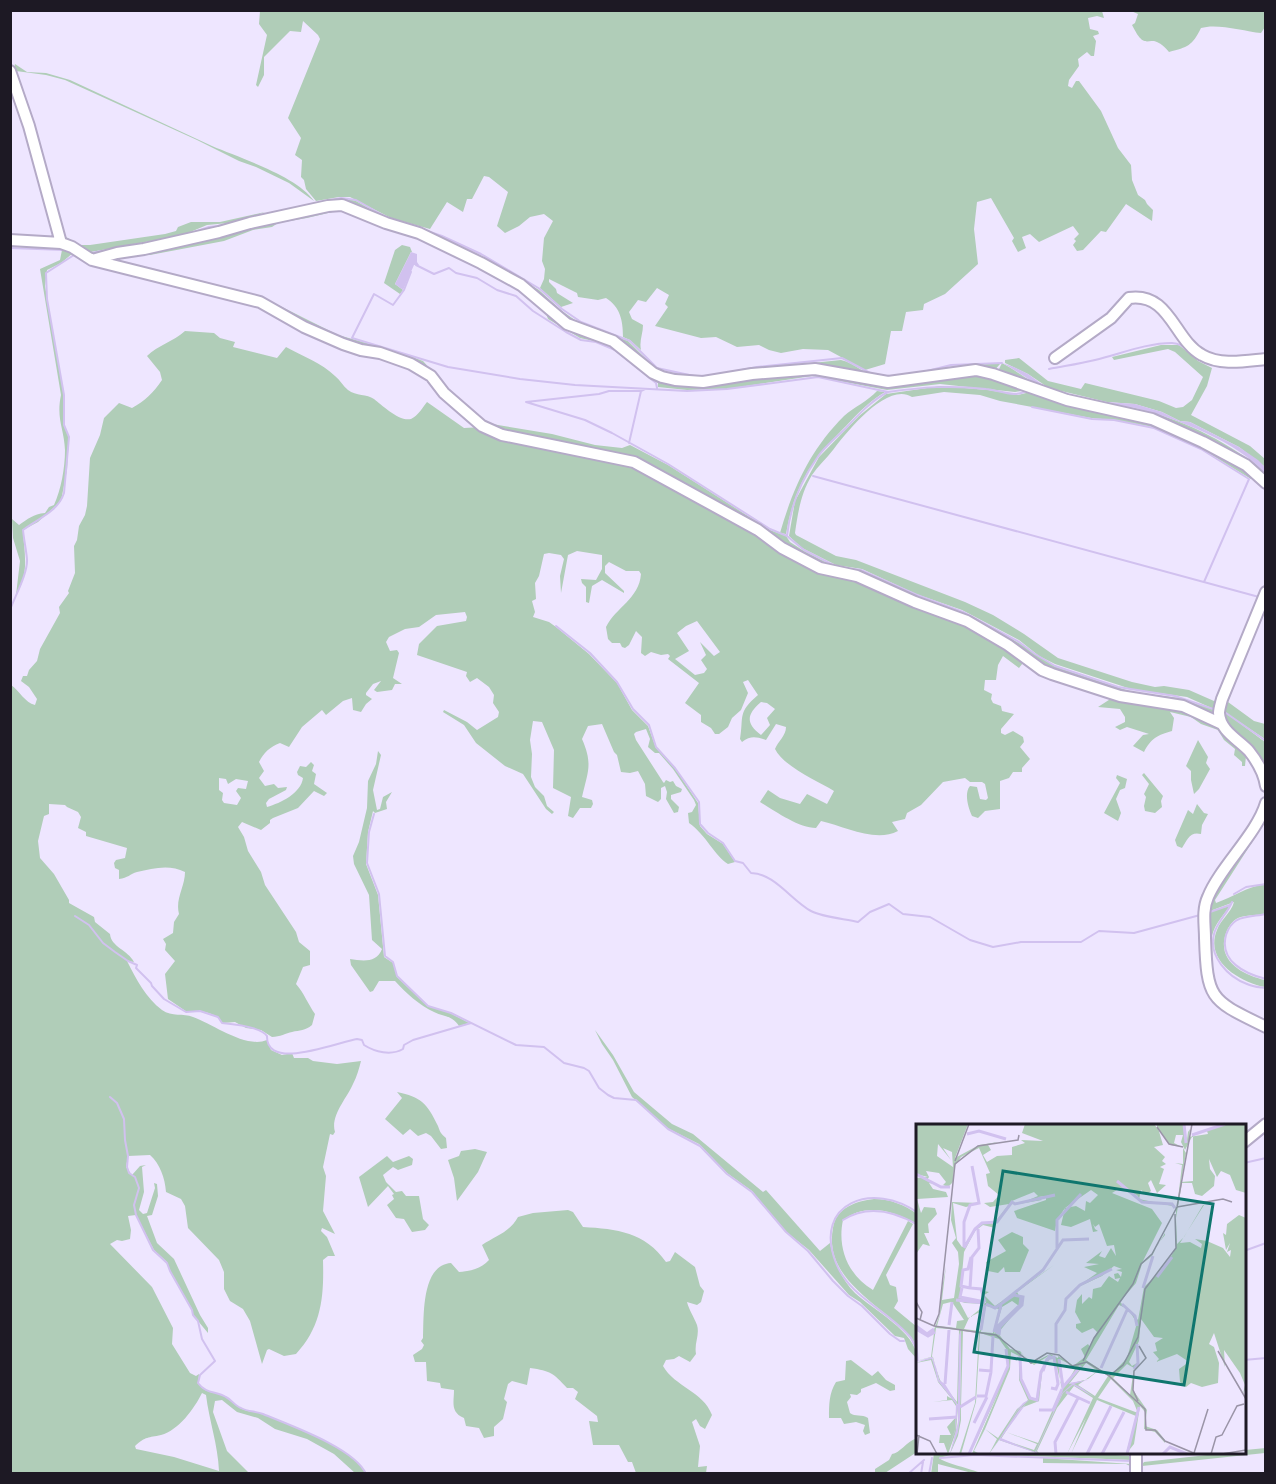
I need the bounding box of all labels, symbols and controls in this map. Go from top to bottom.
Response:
inset map [916,1124,1246,1454]

